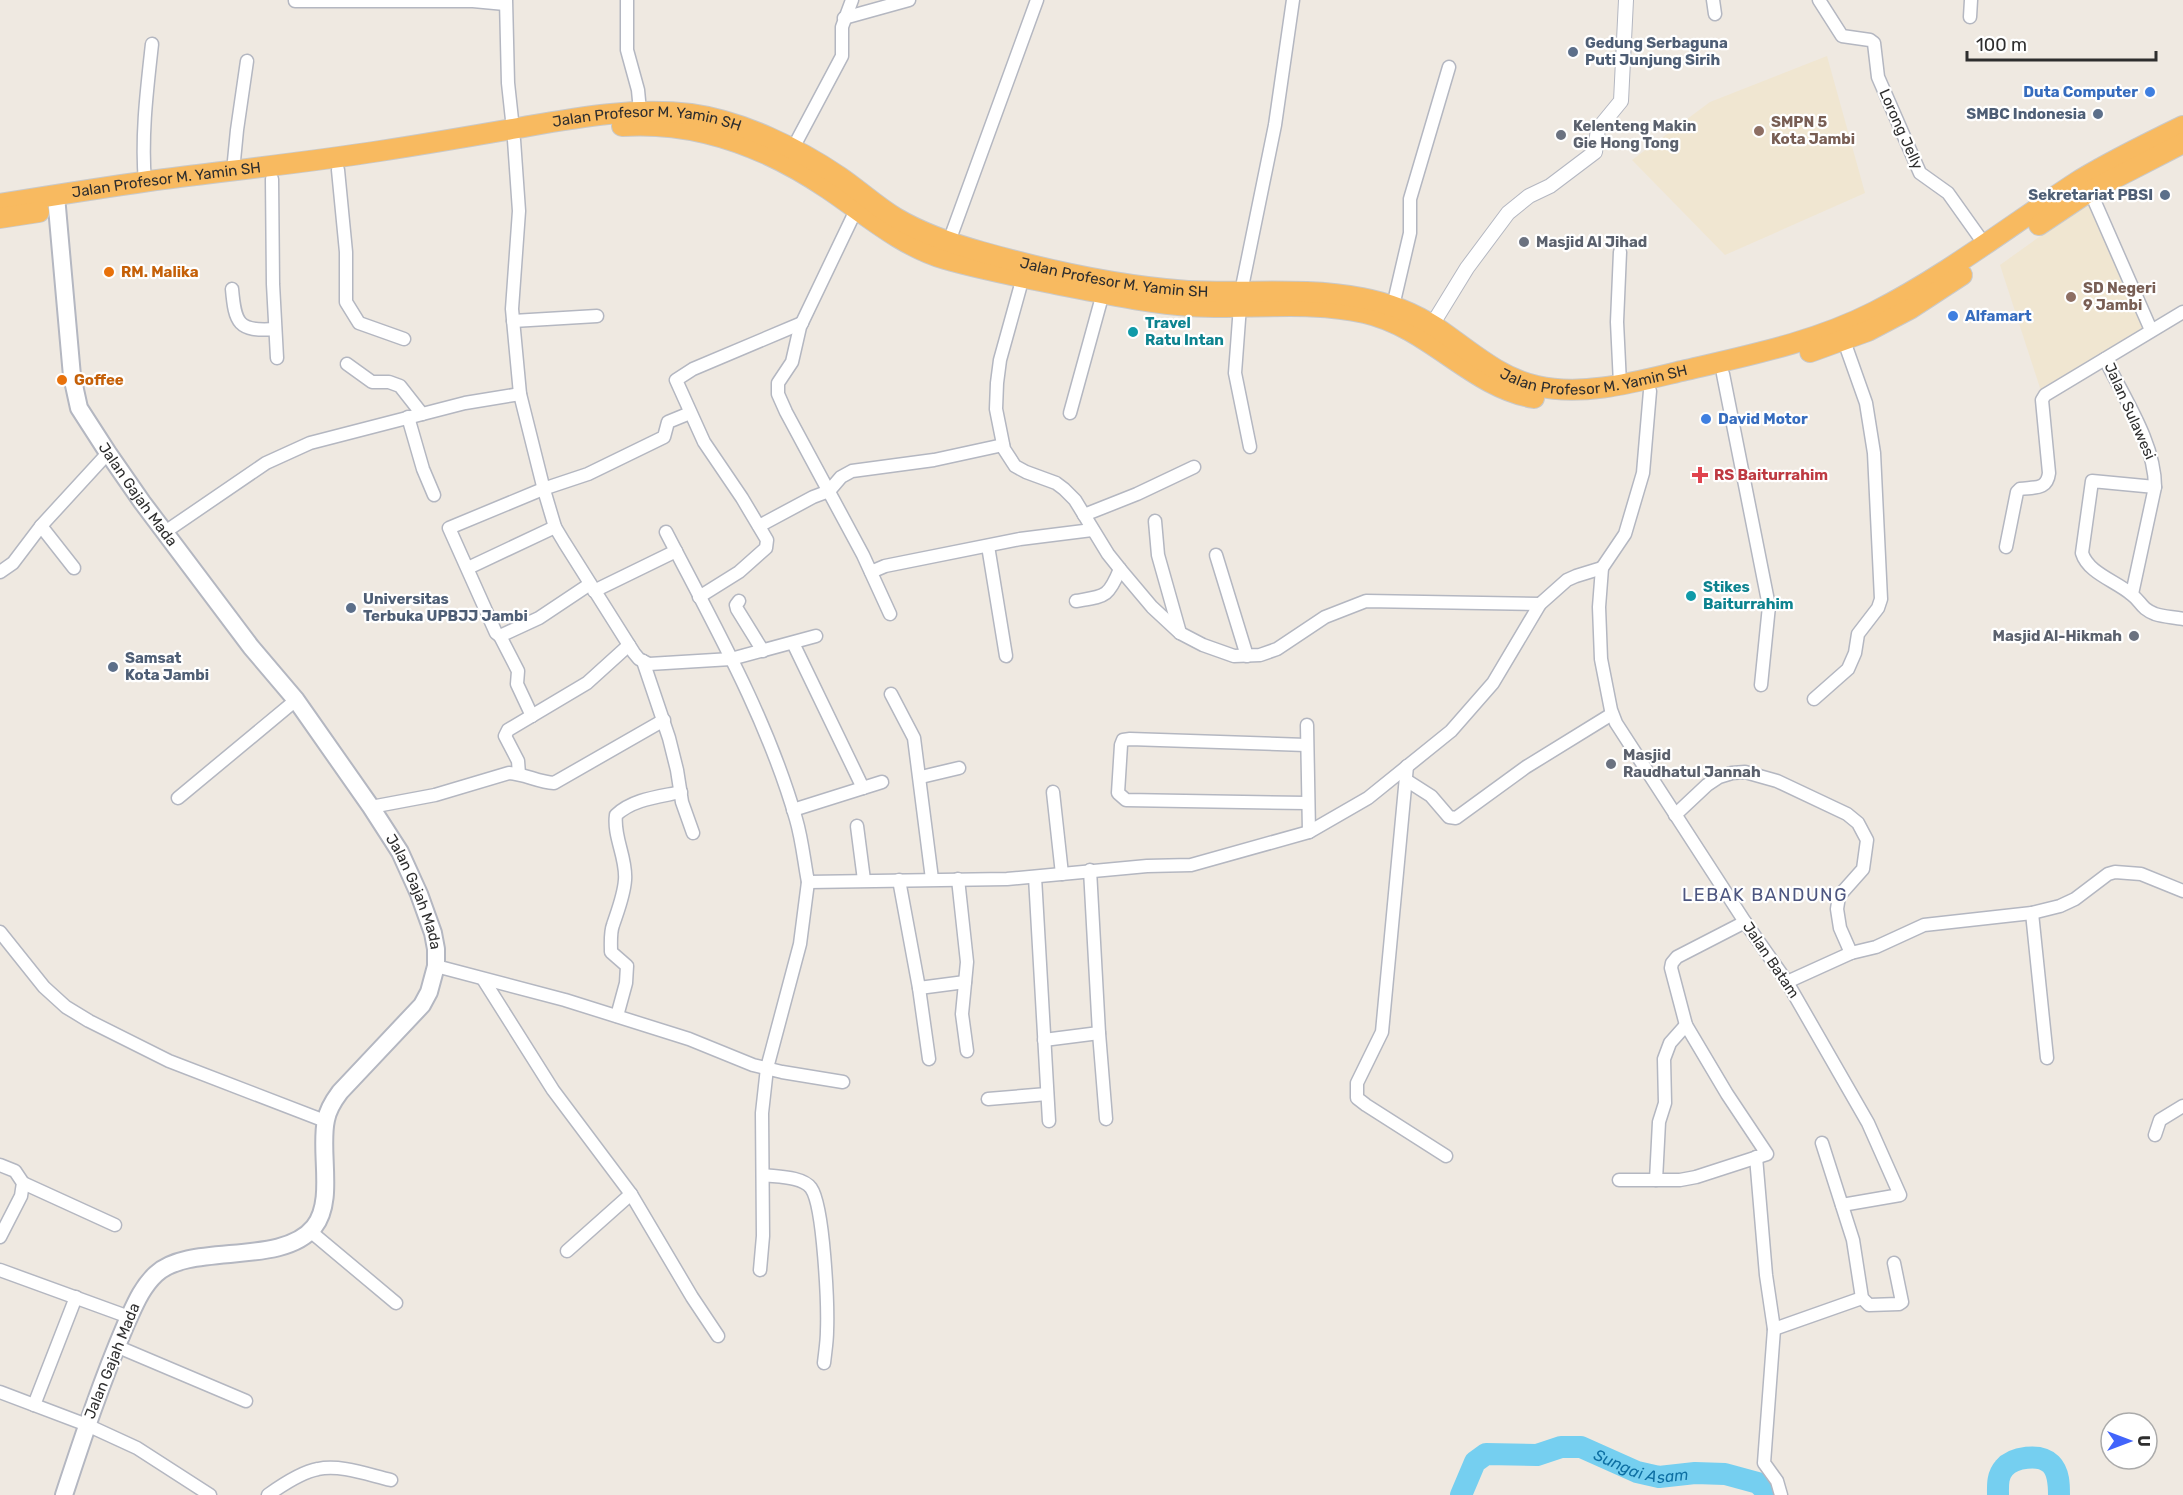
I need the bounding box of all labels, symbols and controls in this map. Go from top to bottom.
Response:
scale bar [1967,24,2156,62]
place label: Gedung Serbaguna Puti Junjung Sirih [1585,34,1728,69]
text: 100 m [1976,34,2027,56]
marker: Gedung Serbaguna Puti Junjung Sirih [1566,45,1580,59]
place label: Duta Computer [2023,83,2138,101]
marker: Duta Computer [2143,85,2157,99]
street label: Lorong Jelly [1875,86,1927,172]
street label: Jalan Profesor M. Yamin SH [551,103,744,135]
place label: SMBC Indonesia [1966,105,2086,123]
marker: SMBC Indonesia [2091,107,2105,121]
place label: SMPN 5 Kota Jambi [1771,113,1855,148]
place label: Kelenteng Makin Gie Hong Tong [1573,117,1696,152]
marker: SMPN 5 Kota Jambi [1752,124,1766,138]
marker: Kelenteng Makin Gie Hong Tong [1554,128,1568,142]
street label: Jalan Profesor M. Yamin SH [70,158,262,202]
place label: Sekretariat PBSI [2028,186,2153,204]
marker: Sekretariat PBSI [2158,188,2172,202]
place label: Masjid Al Jihad [1536,233,1647,251]
marker: Masjid Al Jihad [1517,235,1531,249]
street label: Jalan Profesor M. Yamin SH [1018,254,1208,301]
place label: RM. Malika [121,263,199,281]
marker: RM. Malika [102,265,116,279]
place label: SD Negeri 9 Jambi [2083,279,2156,314]
marker: SD Negeri 9 Jambi [2064,290,2078,304]
place label: Alfamart [1965,307,2032,325]
marker: Alfamart [1946,309,1960,323]
place label: Travel Ratu Intan [1145,314,1224,349]
marker: Travel Ratu Intan [1126,325,1140,339]
street label: Jalan Profesor M. Yamin SH [1498,359,1690,377]
street label: Jalan Sulawesi [2101,360,2159,462]
text: Jalan Profesor M. Yamin SH [1497,361,1689,399]
place label: Goffee [74,371,124,389]
marker: Goffee [55,373,69,387]
place label: David Motor [1718,410,1808,428]
marker: David Motor [1699,412,1713,426]
street label: Jalan Gajah Mada [95,439,181,550]
marker: RS Baiturrahim [1691,466,1709,484]
place label: RS Baiturrahim [1714,466,1828,484]
place label: Stikes Baiturrahim [1703,578,1793,613]
marker: Stikes Baiturrahim [1684,589,1698,603]
place label: Universitas Terbuka UPBJJ Jambi [363,590,528,625]
marker: Universitas Terbuka UPBJJ Jambi [344,601,358,615]
place label: Masjid Al-Hikmah [1993,627,2122,645]
marker: Masjid Al-Hikmah [2127,629,2141,643]
place label: Samsat Kota Jambi [125,649,209,684]
marker: Samsat Kota Jambi [106,660,120,674]
place label: Masjid Raudhatul Jannah [1623,746,1761,781]
marker: Masjid Raudhatul Jannah [1604,757,1618,771]
street label: Jalan Gajah Mada [382,831,445,951]
district label: LEBAK BANDUNG [1682,884,1848,906]
street label: Jalan Batam [1739,918,1803,1002]
street label: Jalan Gajah Mada [81,1300,143,1422]
north arrow [2099,1411,2159,1471]
text: U [2134,1435,2153,1447]
water label: Sungai Asam [1591,1445,1689,1487]

